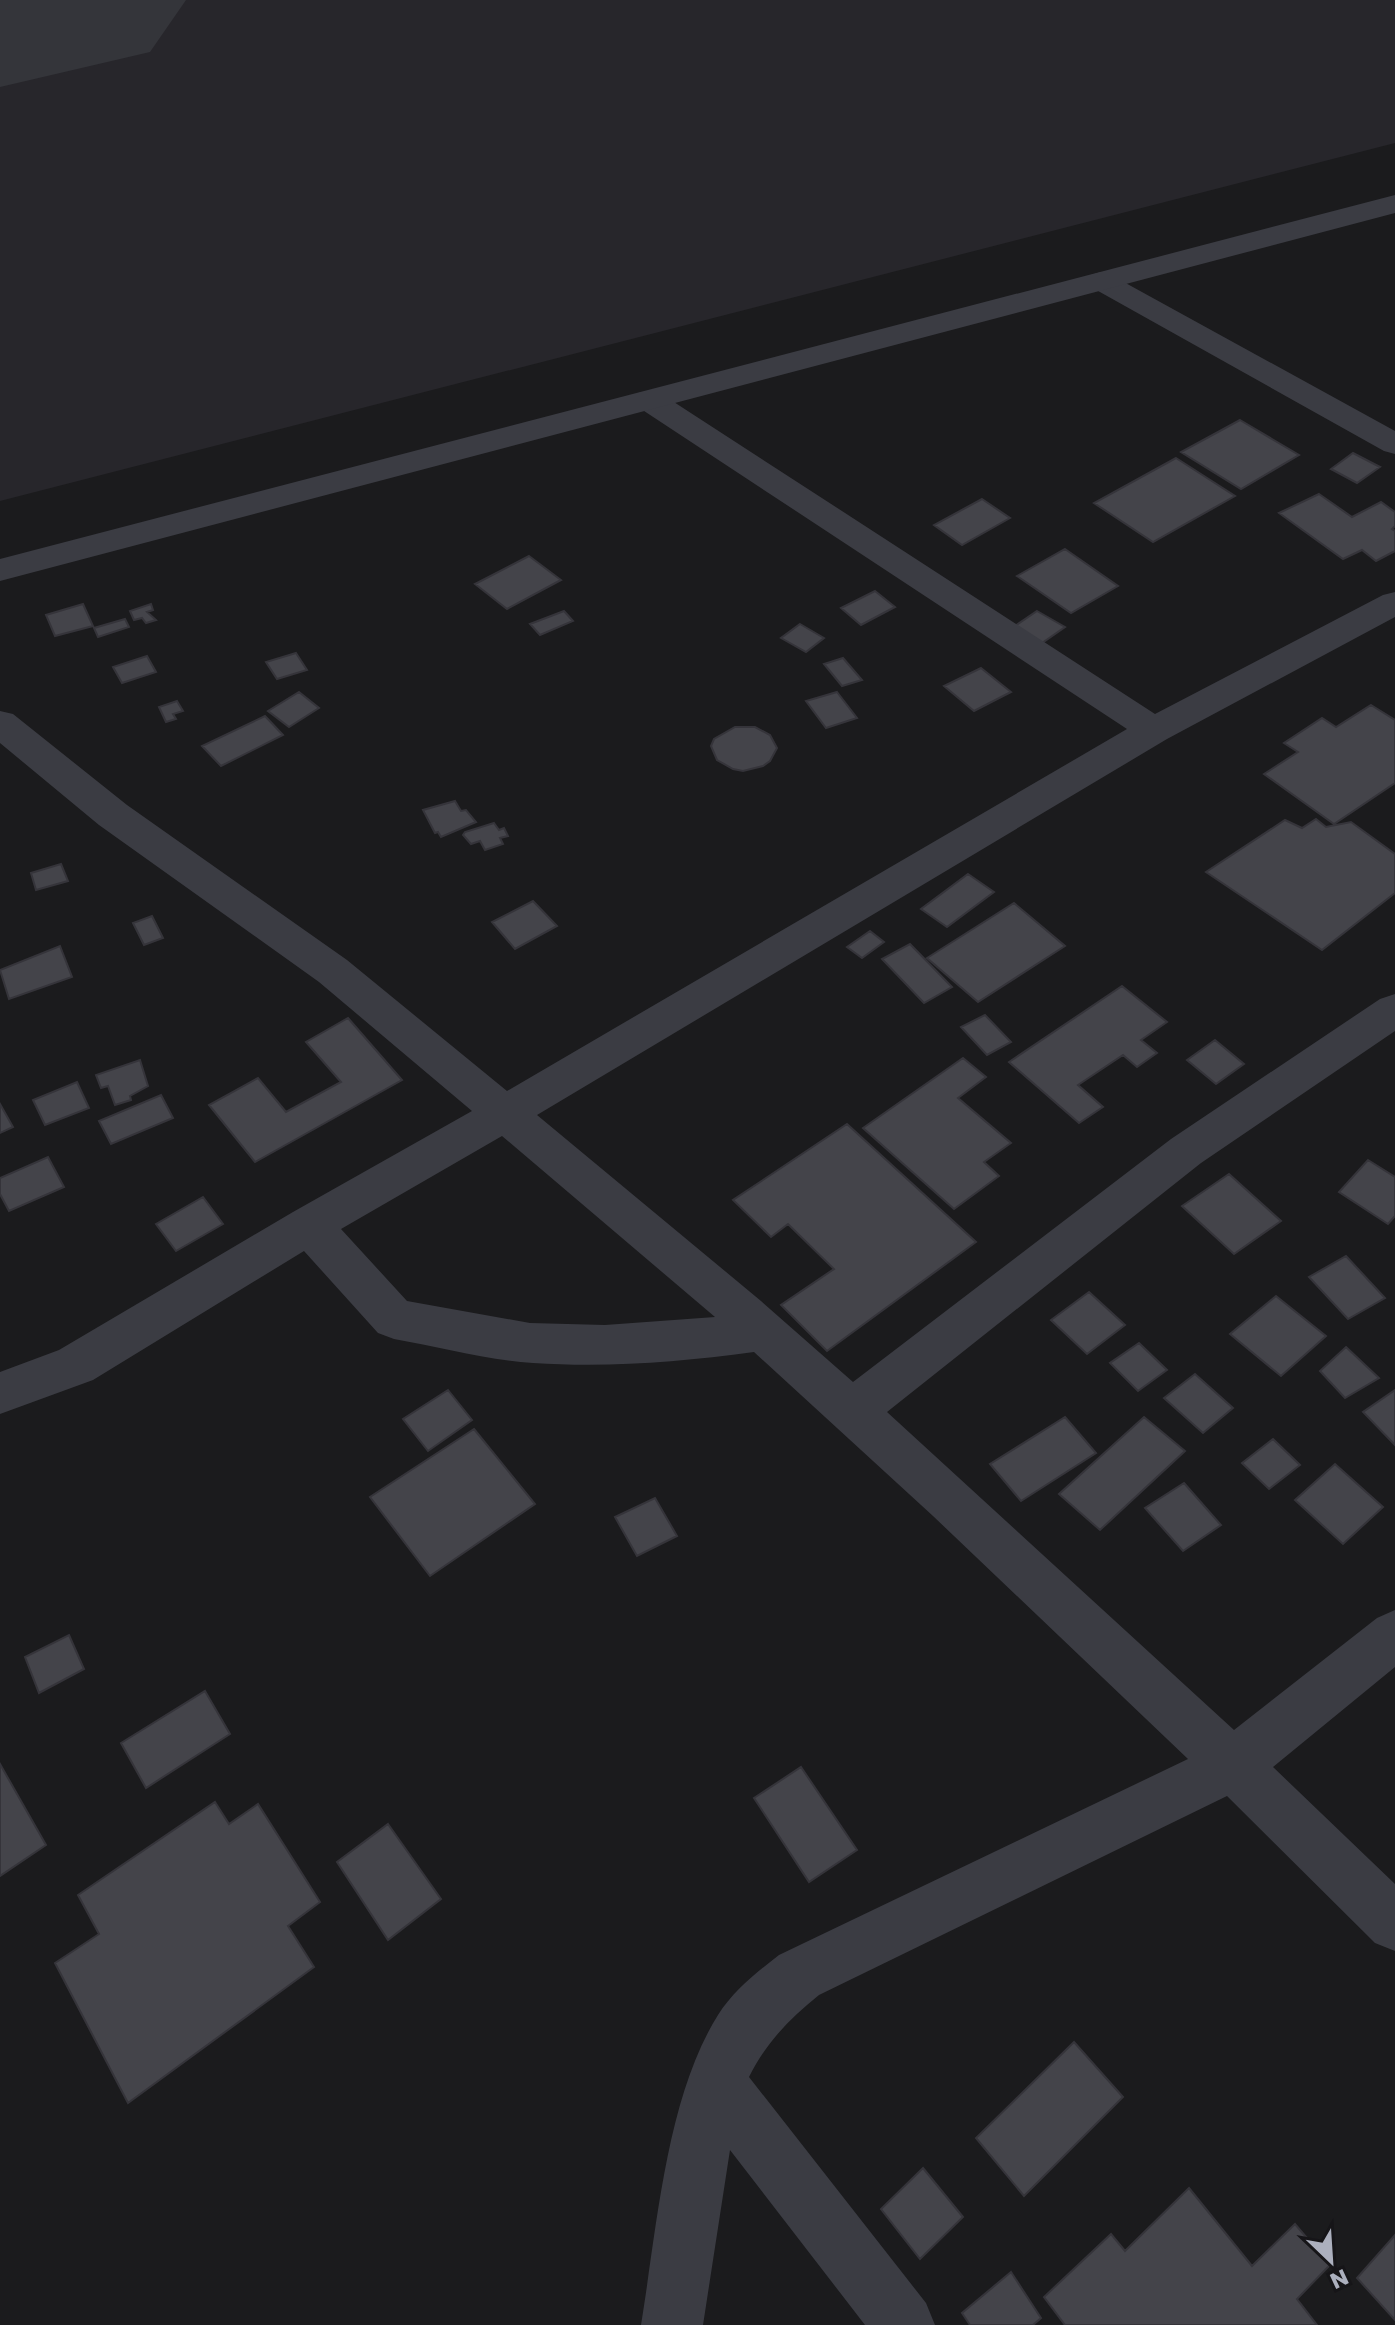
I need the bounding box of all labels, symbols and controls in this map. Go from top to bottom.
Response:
north arrow [1291,2221,1371,2301]
text: N [1325,2261,1353,2296]

